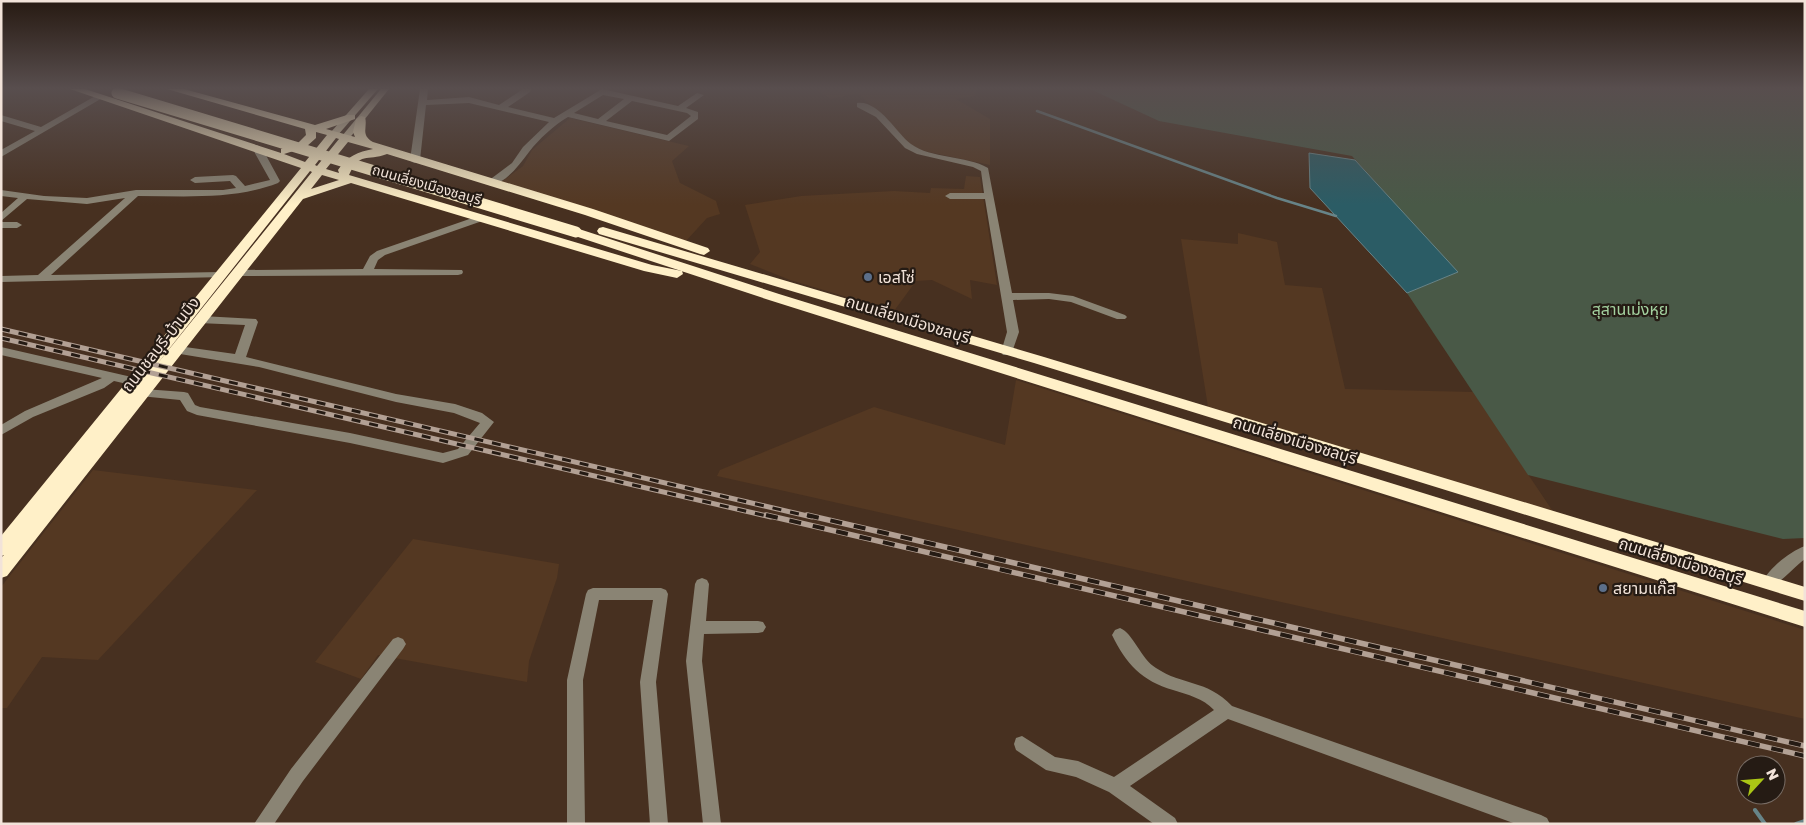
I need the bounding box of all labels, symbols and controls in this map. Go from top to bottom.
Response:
street label: ถนนเลี่ยงเมืองชลบุรี [370,159,484,209]
place label: เอสโซ่ [878,267,915,287]
marker: เอสโซ่ [862,271,874,283]
street label: ถนนเลี่ยงเมืองชลบุรี [843,290,973,347]
street label: ถนนชลบุรี-บ้านบึง [117,293,203,395]
park label: สุสานเม่งหุย [1592,299,1668,319]
street label: ถนนเลี่ยงเมืองชลบุรี [1230,411,1360,468]
street label: ถนนเลี่ยงเมืองชลบุรี [1616,532,1746,589]
place label: สยามแก๊ส [1613,578,1676,598]
marker: สยามแก๊ส [1597,582,1609,594]
north arrow [1736,755,1786,805]
text: N [1763,766,1783,783]

